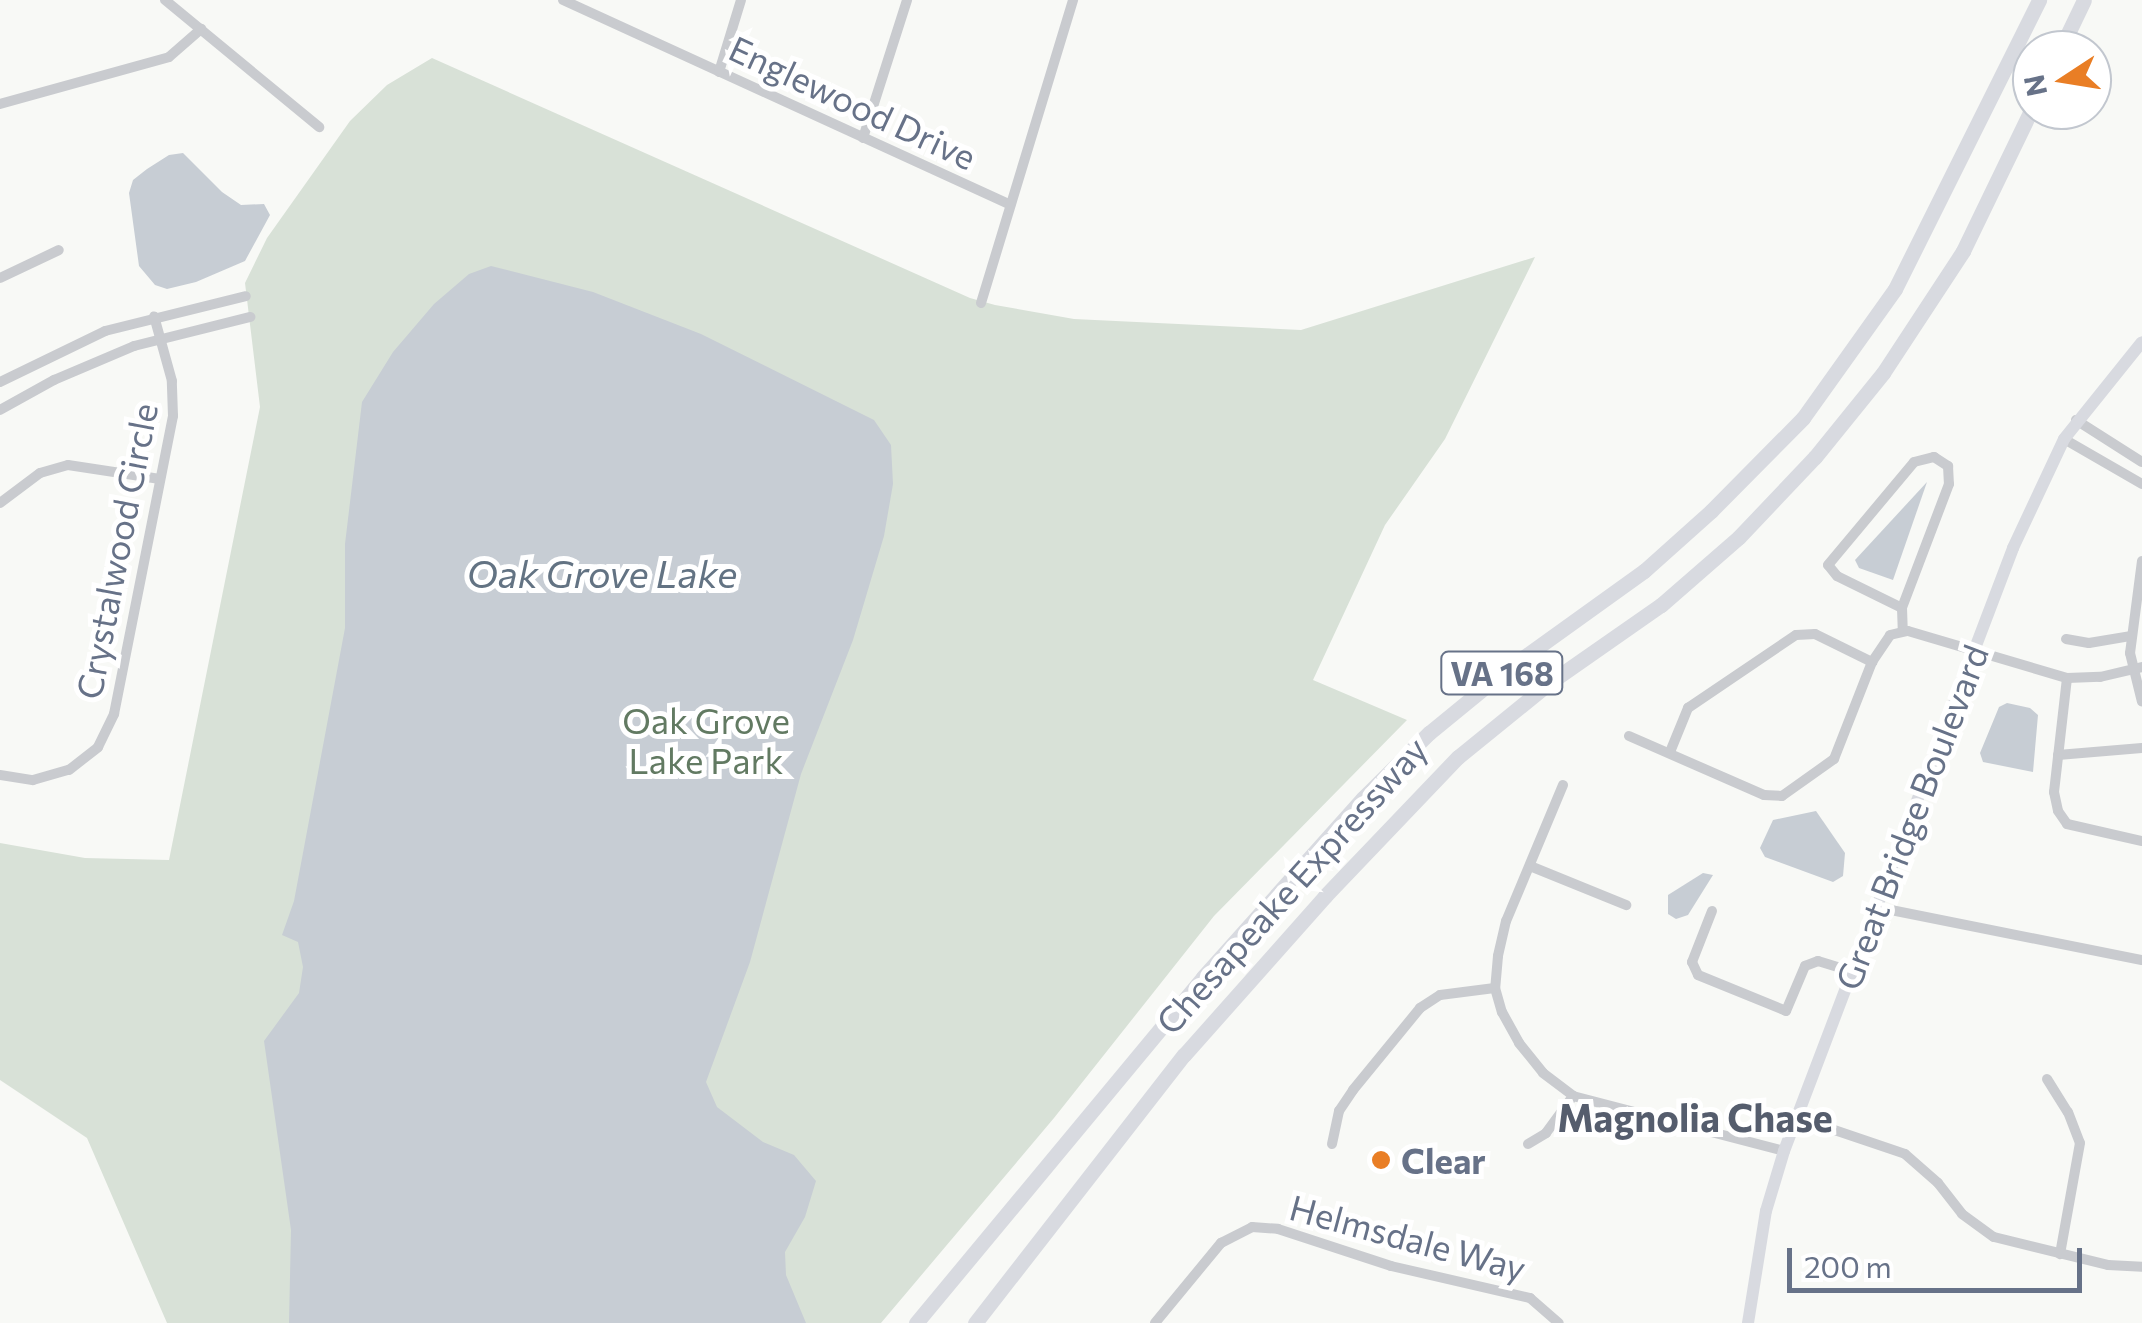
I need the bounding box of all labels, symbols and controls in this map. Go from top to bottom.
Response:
street label: Englewood Drive [723,26,983,178]
north arrow [2012,30,2112,130]
text: N [2016,72,2053,100]
street label: Crystalwood Circle [67,400,165,702]
water label: Oak Grove Lake [467,550,737,596]
street label: Great Bridge Boulevard [1826,639,1996,995]
road number: VA 168 [1440,646,1564,700]
park label: Oak Grove Lake Park [622,699,790,781]
street label: Chesapeake Expressway [1147,728,1435,1042]
district label: Magnolia Chase [1557,1094,1833,1140]
place label: Clear [1401,1139,1486,1181]
marker: Clear [1370,1149,1392,1171]
street label: Helmsdale Way [1285,1185,1531,1289]
scale bar [1792,1228,2087,1290]
text: 200 m [1804,1247,1892,1284]

